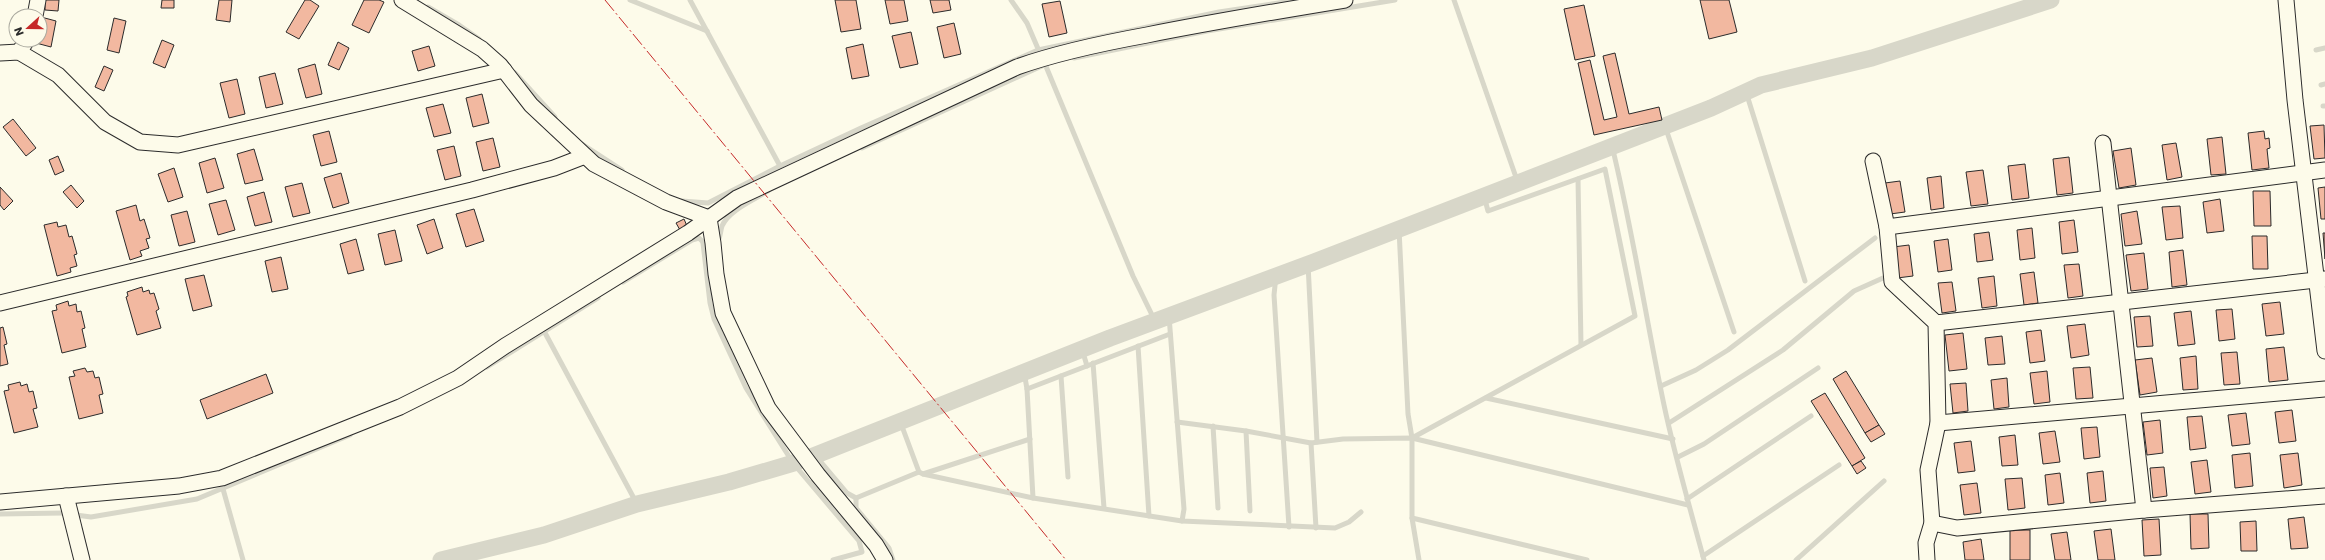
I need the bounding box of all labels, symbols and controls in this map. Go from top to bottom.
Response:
north arrow [8,8,48,48]
text: N [10,25,28,38]

